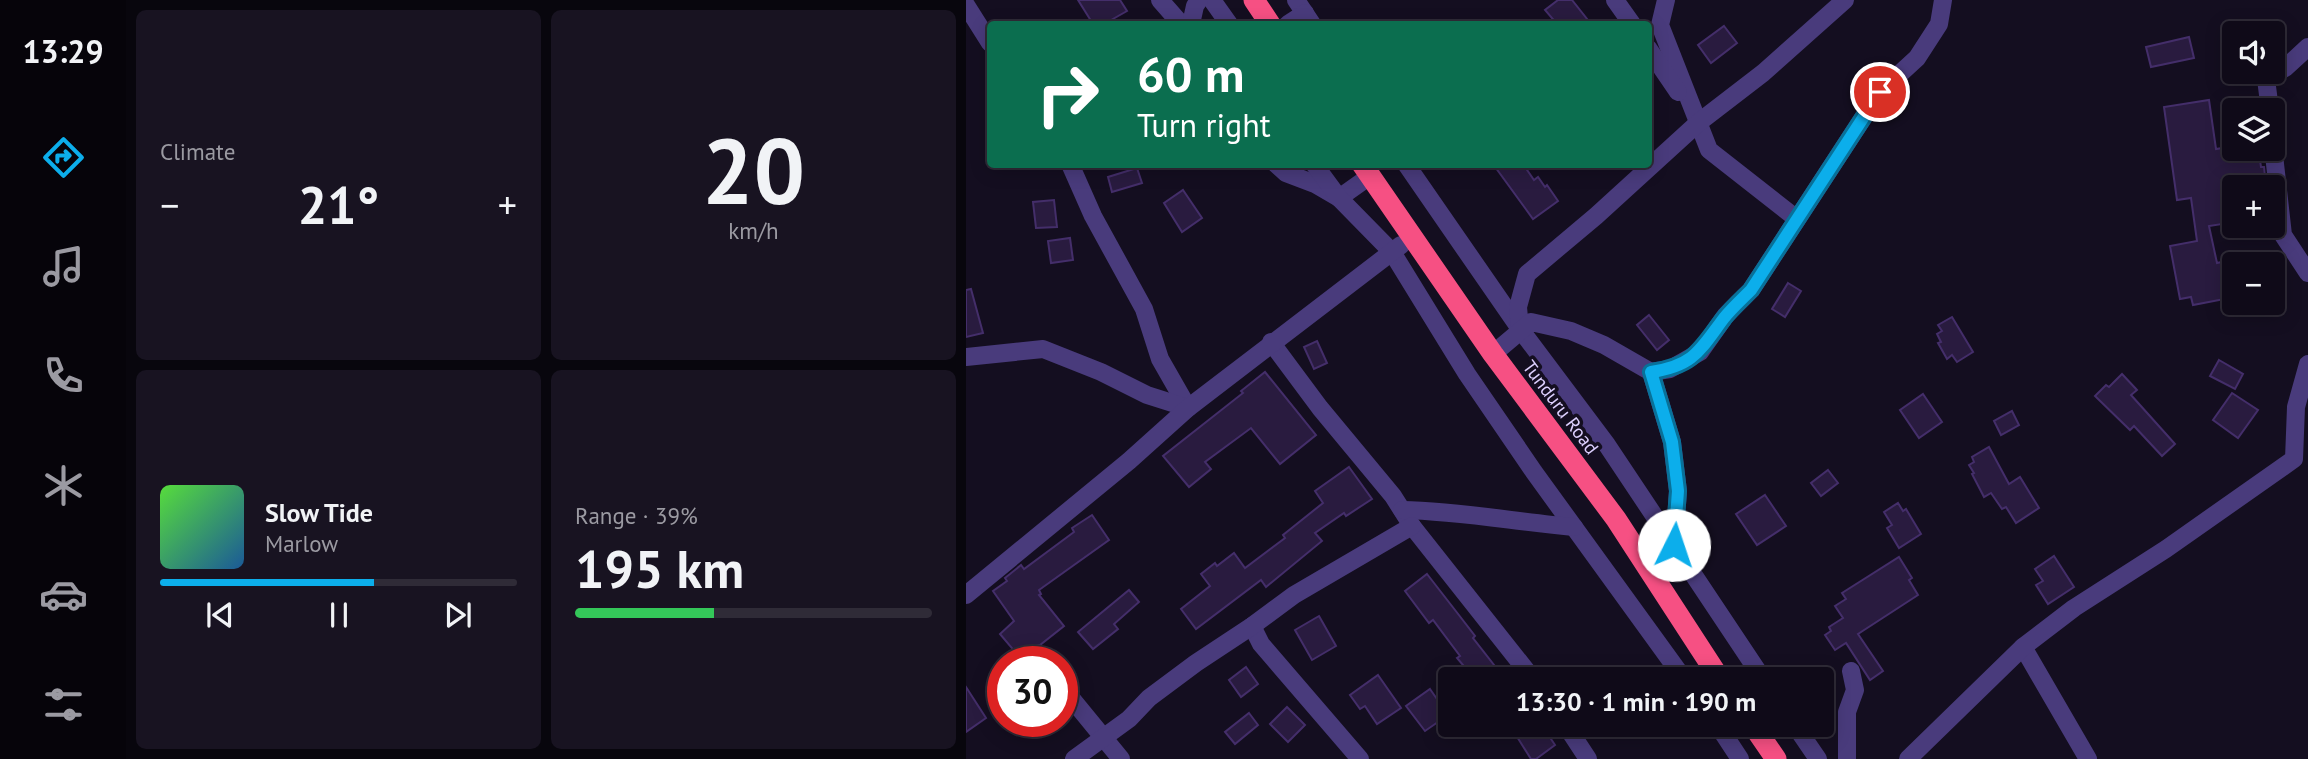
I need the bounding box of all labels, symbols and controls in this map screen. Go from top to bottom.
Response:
map controls [2222,21,2285,315]
button: sound [2222,21,2285,84]
text: 13:29 [22,30,104,72]
text: 60 m [1137,42,1244,106]
icon: right [1022,49,1113,140]
pin [1850,62,1910,122]
icon: arrive [1861,73,1899,111]
button: layers [2222,98,2285,161]
text: Turn right [1137,104,1271,146]
text: 20 [702,111,805,229]
icon: directions [39,133,88,182]
text: Climate [160,137,235,166]
text: 21° [298,171,379,238]
button: + [2222,175,2285,238]
text: − [160,180,179,229]
text: + [498,180,517,229]
text: km/h [728,216,779,245]
icon: music [39,242,88,291]
button: − [2222,252,2285,315]
icon: phone [39,351,88,400]
street label: Tunduru Road [1518,355,1604,459]
icon: climate [39,461,88,510]
text: Slow Tide [265,496,373,529]
text: Range · 39% [575,501,698,530]
position arrow [1637,508,1711,582]
text: Marlow [265,529,338,558]
text: 195 km [575,535,744,602]
icon: car [39,570,88,619]
icon: previous [201,596,239,634]
icon: pause [320,596,358,634]
icon: next [439,596,477,634]
speed limit sign: 30 [987,646,1078,737]
icon: filters [39,680,88,729]
text: 13:30 · 1 min · 190 m [1516,685,1756,718]

